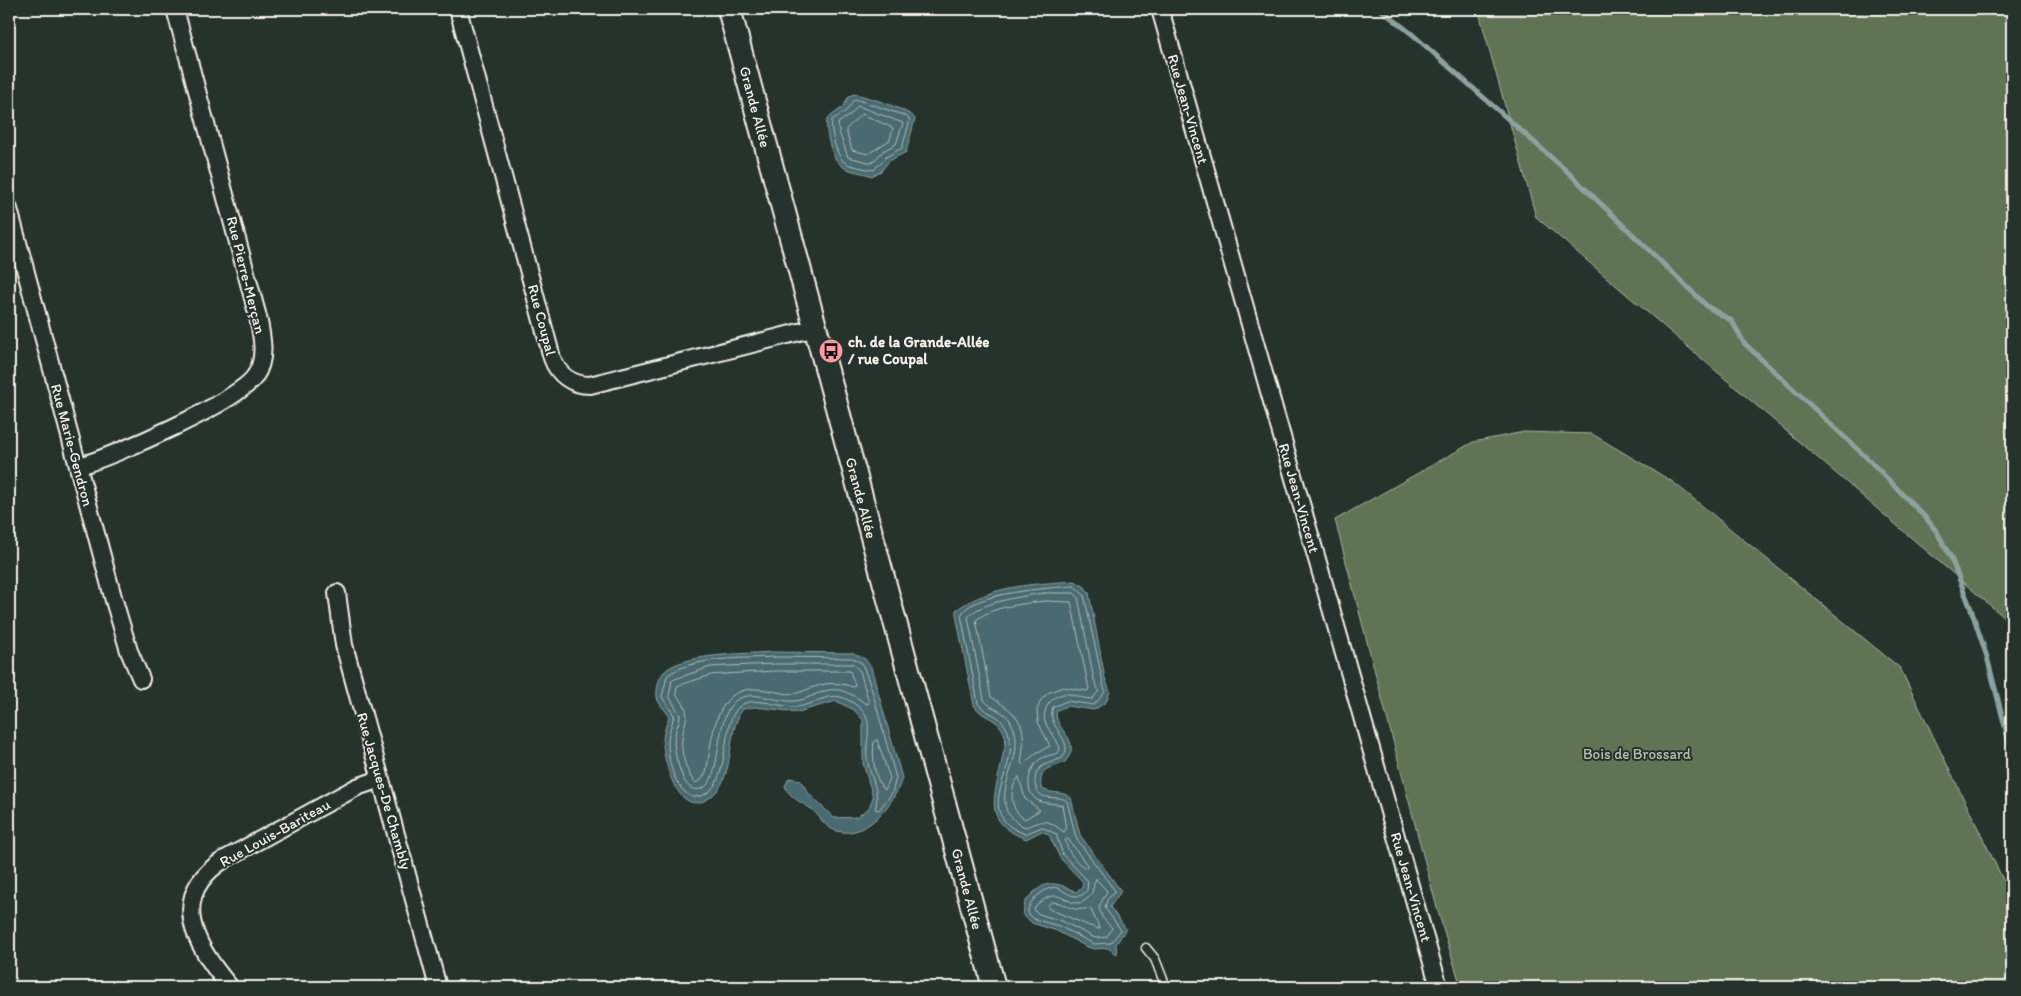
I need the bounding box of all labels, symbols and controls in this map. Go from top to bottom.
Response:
street label: Rue Jean-Vincent [1164,52,1212,166]
street label: Grande Allée [736,64,774,150]
street label: Rue Pierre-Merçan [223,214,269,336]
street label: Rue Coupal [524,282,560,358]
place label: ch. de la Grande-Allée / rue Coupal [847,333,990,369]
bus stop icon: ch. de la Grande-Allée / rue Coupal [818,338,844,364]
street label: Rue Marie-Gendron [47,382,97,508]
street label: Rue Jean-Vincent [1275,441,1323,555]
street label: Grande Allée [842,455,880,541]
street label: Rue Jacques-De Chambly [353,710,415,872]
park label: Bois de Brossard [1583,745,1692,763]
street label: Rue Louis-Bariteau [216,795,334,871]
street label: Rue Jean-Vincent [1387,830,1435,944]
street label: Grande Allée [948,846,986,932]

